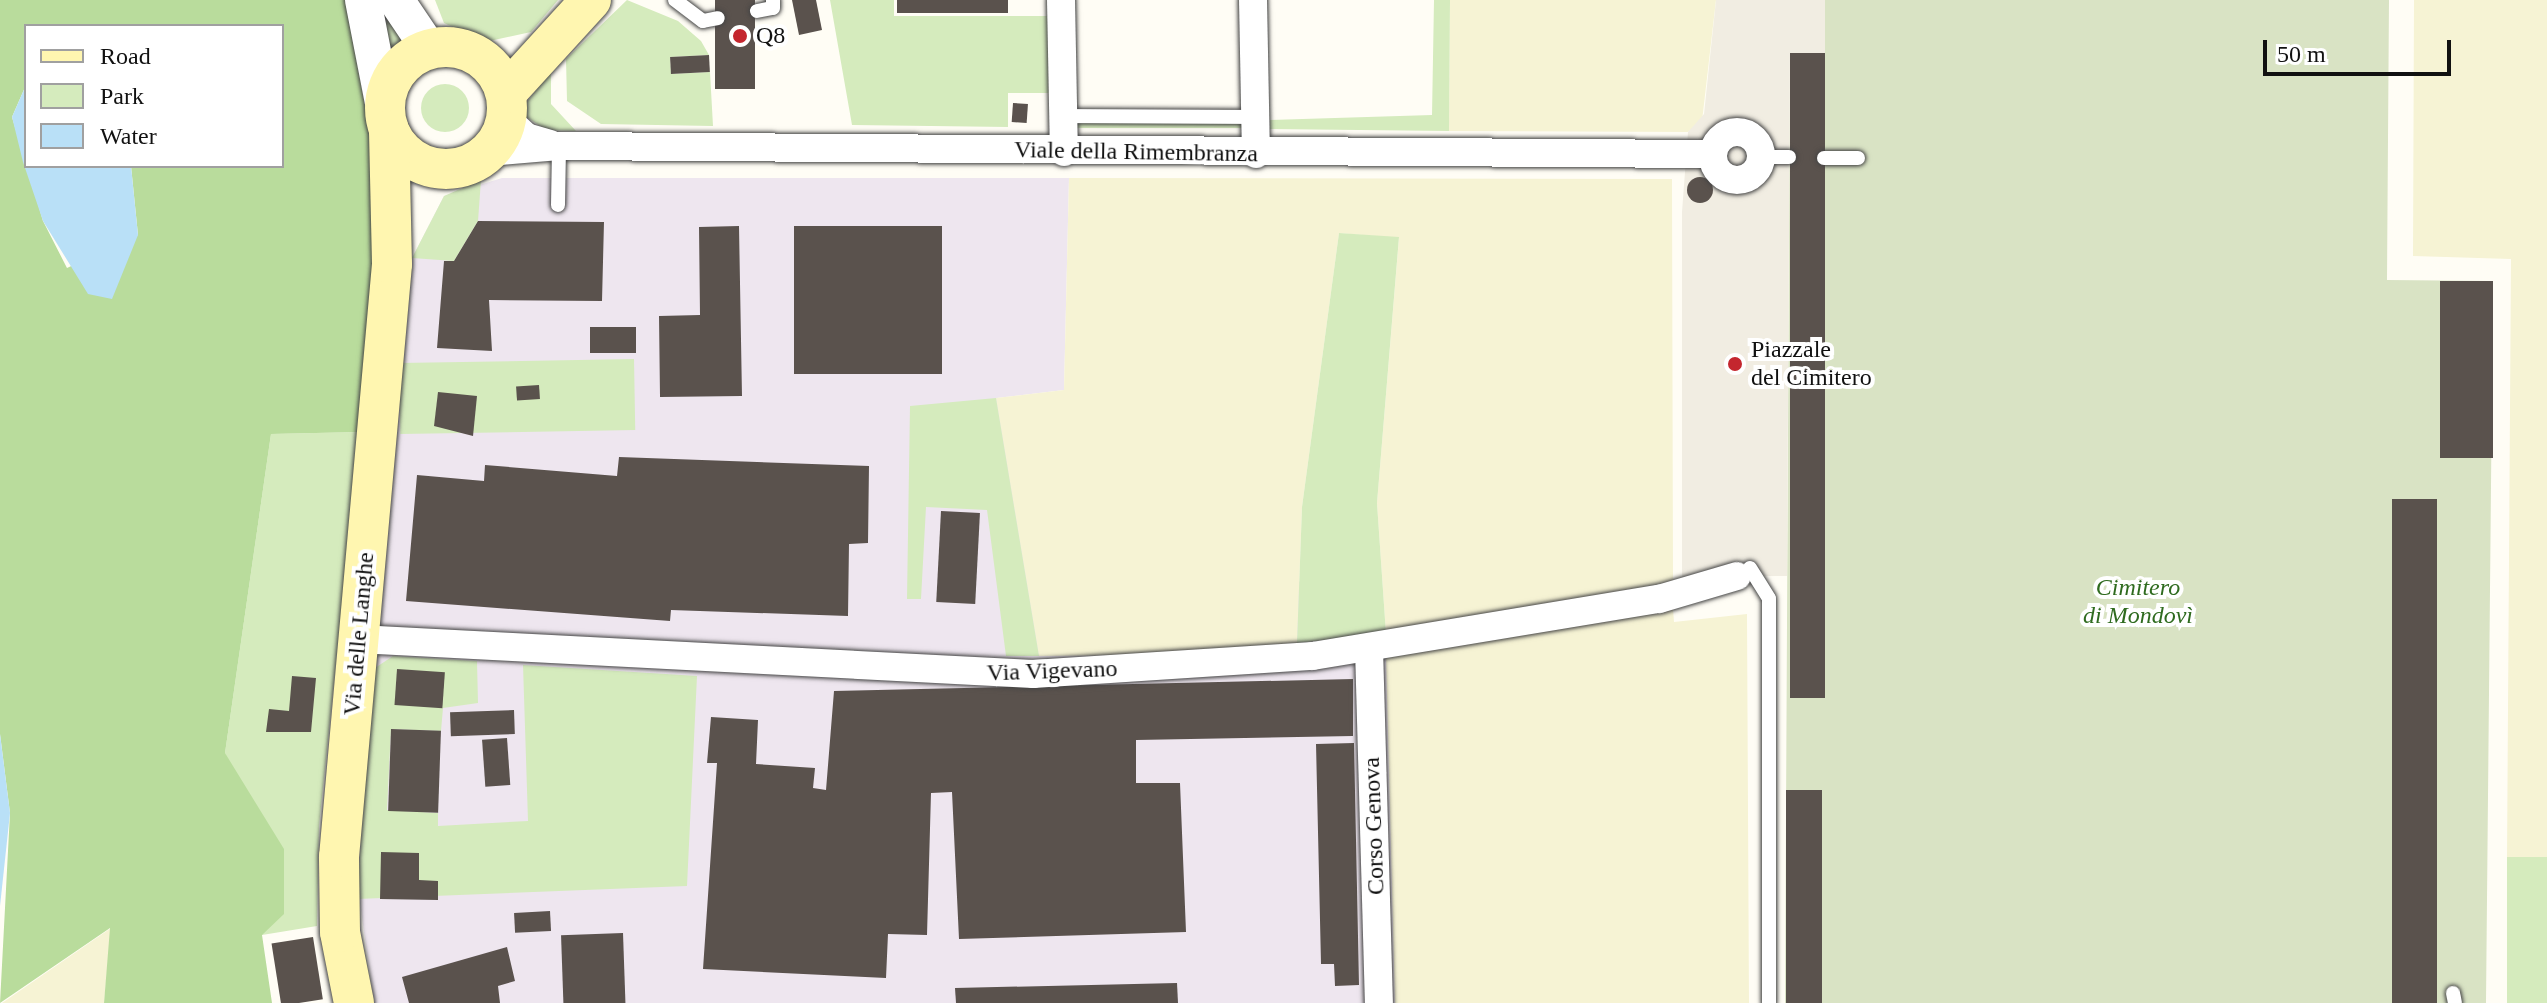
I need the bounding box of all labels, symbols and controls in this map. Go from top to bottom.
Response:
place label: Q8 [756,22,785,50]
legend [24,24,284,168]
scale bar [2267,24,2455,74]
marker: Q8 [731,27,749,45]
text: 50 m [2277,41,2326,67]
text: Road [100,43,151,69]
text: Park [100,83,144,109]
text: Water [100,123,157,149]
street label: Viale della Rimembranza [1014,135,1258,169]
place label: Piazzale del Cimitero [1751,336,1872,392]
marker: Piazzale del Cimitero [1726,355,1744,373]
street label: Via delle Langhe [338,551,380,717]
park label: Cimitero di Mondovì [2083,574,2193,630]
street label: Via Vigevano [986,654,1118,688]
street label: Corso Genova [1357,757,1391,895]

